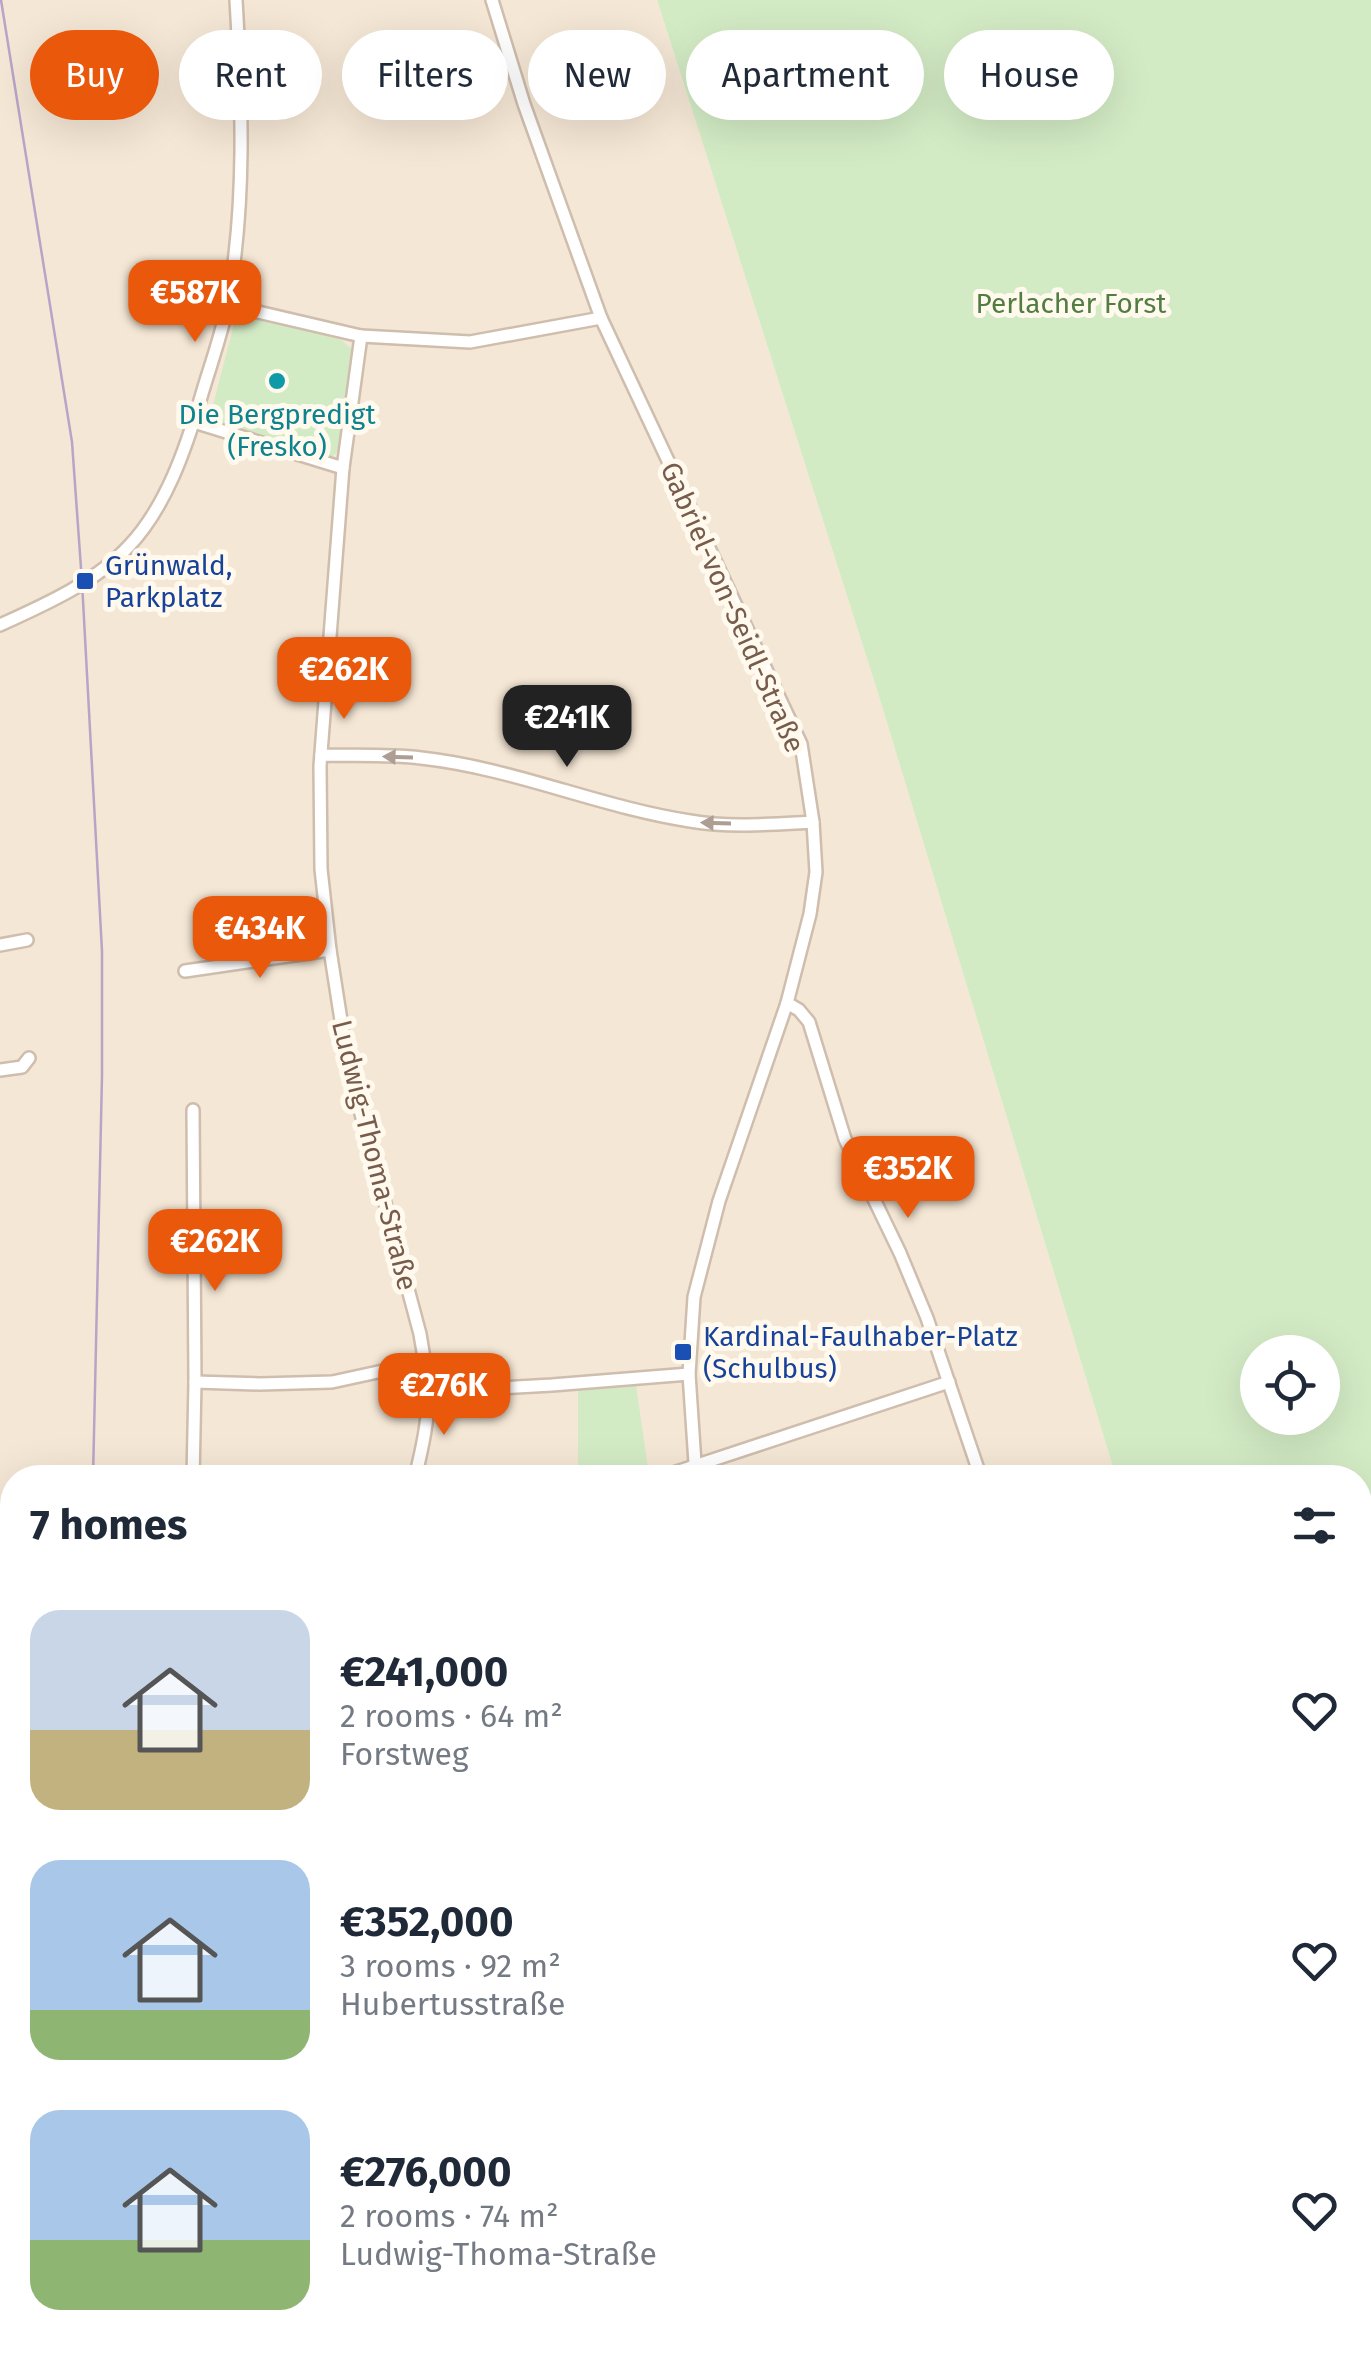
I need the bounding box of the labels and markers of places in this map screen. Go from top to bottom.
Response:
pin: €587K [125,260,265,345]
marker: Die Bergpredigt (Fresko) [266,370,288,392]
place label: Die Bergpredigt (Fresko) [178,398,376,463]
place label: Grünwald, Parkplatz [105,549,232,614]
marker: Grünwald, Parkplatz [74,570,96,592]
pin: €262K [274,637,414,722]
pin: €241K [497,685,637,770]
pin: €434K [190,896,330,981]
pin: €352K [838,1136,978,1221]
pin: €262K [145,1209,285,1294]
place label: Kardinal-Faulhaber-Platz (Schulbus) [703,1320,1018,1385]
marker: Kardinal-Faulhaber-Platz (Schulbus) [672,1341,694,1363]
pin: €276K [374,1353,514,1438]

